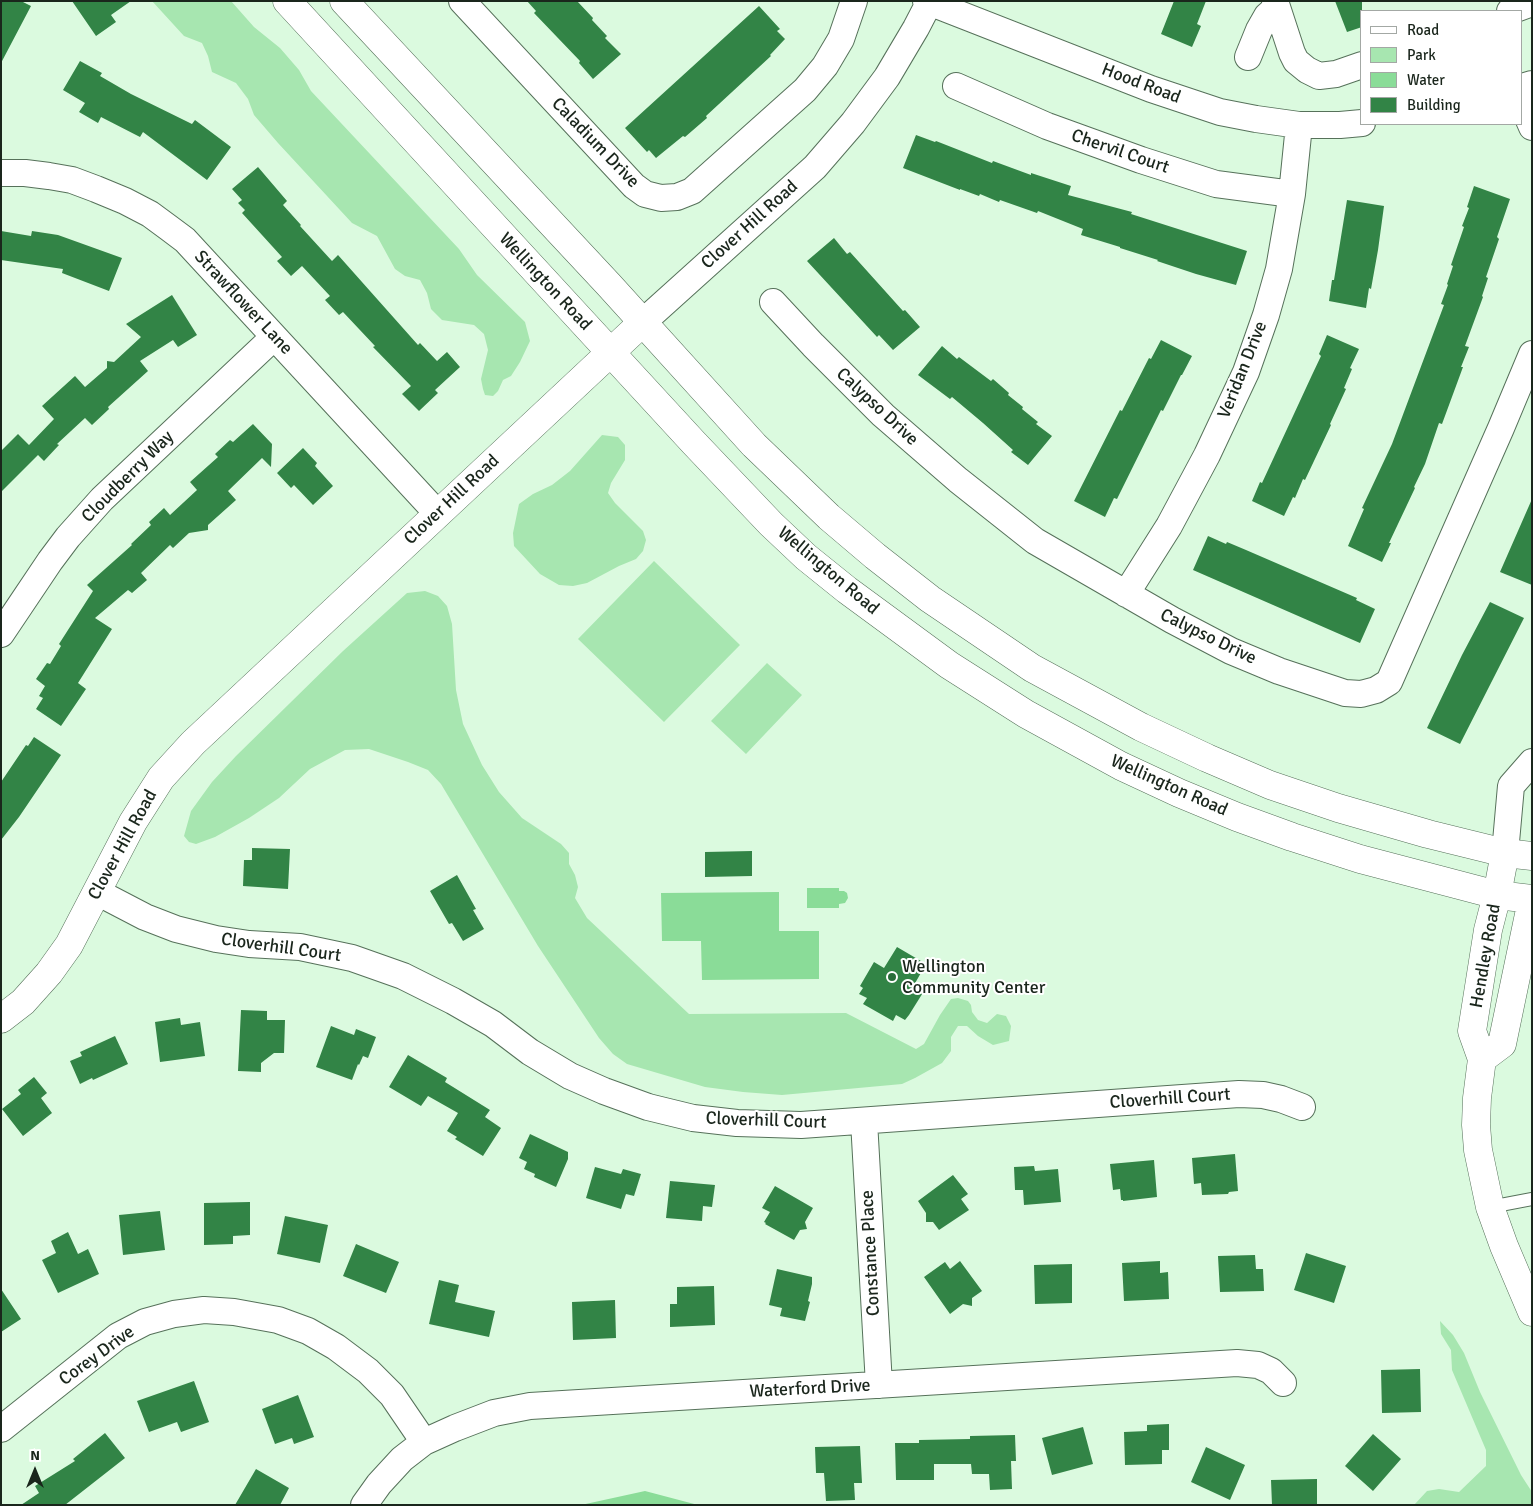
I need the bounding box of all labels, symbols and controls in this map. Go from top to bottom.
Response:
legend [1360,10,1523,125]
text: Road [1407,21,1439,39]
text: Park [1407,46,1436,64]
street label: Hood Road [1098,59,1184,109]
text: Water [1407,71,1445,89]
street label: Caladium Drive [547,93,643,193]
text: Building [1407,96,1461,114]
street label: Chervil Court [1068,125,1172,179]
street label: Clover Hill Road [697,176,803,274]
street label: Wellington Road [494,229,596,335]
street label: Strawflower Lane [189,246,297,360]
street label: Veridan Drive [1214,318,1272,422]
street label: Calypso Drive [831,364,923,450]
street label: Cloudberry Way [77,426,179,528]
street label: Clover Hill Road [400,450,504,550]
street label: Wellington Road [773,522,883,620]
street label: Calypso Drive [1156,604,1260,670]
street label: Wellington Road [1107,751,1231,821]
street label: Clover Hill Road [84,786,162,904]
street label: Hendley Road [1466,902,1506,1010]
street label: Cloverhill Court [220,929,342,967]
place label: Wellington Community Center [902,956,1045,999]
marker: Wellington Community Center [886,971,898,983]
street label: Cloverhill Court [1109,1084,1231,1114]
street label: Cloverhill Court [705,1108,827,1134]
street label: Constance Place [857,1189,885,1317]
street label: Corey Drive [55,1321,139,1391]
street label: Waterford Drive [749,1375,871,1403]
north arrow [10,1446,60,1496]
text: N [30,1447,40,1464]

